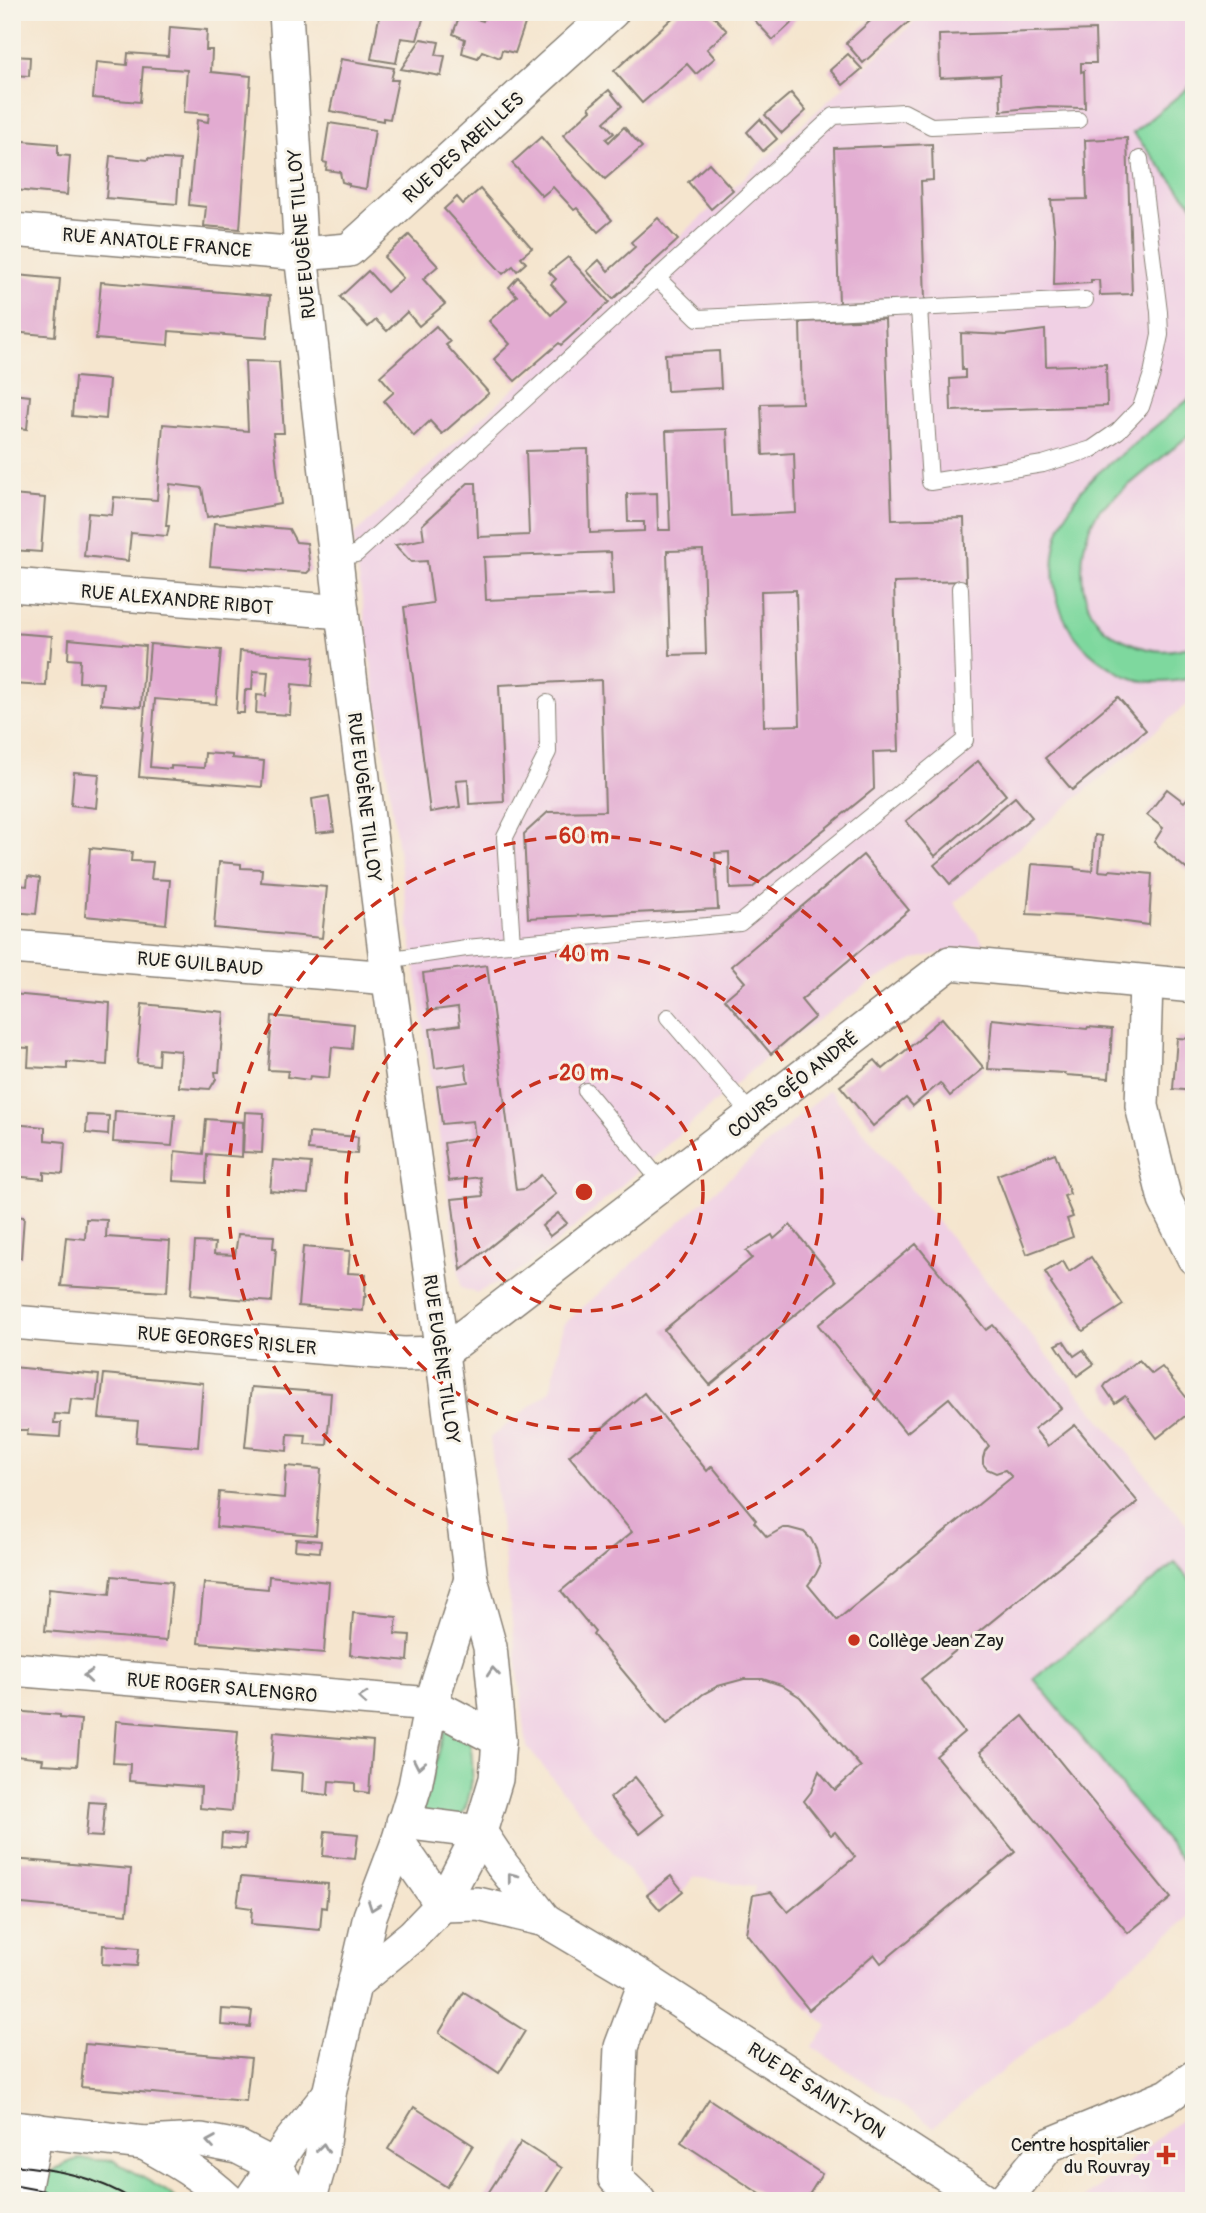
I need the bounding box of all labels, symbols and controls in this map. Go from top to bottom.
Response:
street label: RUE DES ABEILLES [398,87,529,208]
street label: RUE EUGÈNE TILLOY [283,148,321,320]
street label: RUE ANATOLE FRANCE [61,223,253,263]
street label: RUE ALEXANDRE RIBOT [80,580,274,620]
street label: RUE EUGÈNE TILLOY [342,711,386,883]
text: 60 m [559,823,609,850]
text: 40 m [559,941,609,968]
street label: RUE GUILBAUD [136,947,264,981]
street label: COURS GÉO ANDRÉ [723,1026,864,1143]
text: 20 m [559,1060,609,1087]
centre of rings [572,1180,596,1204]
street label: RUE EUGÈNE TILLOY [417,1273,465,1445]
street label: RUE GEORGES RISLER [136,1321,318,1361]
place label: Collège Jean Zay [868,1629,1004,1653]
marker: Collège Jean Zay [846,1632,862,1648]
one-way arrow [486,1667,501,1678]
street label: RUE ROGER SALENGRO [126,1668,318,1708]
one-way arrow [82,1669,93,1684]
one-way arrow [357,1691,368,1706]
one-way arrow [413,1758,428,1770]
one-way arrow [507,1872,520,1884]
one-way arrow [368,1900,382,1912]
street label: RUE DE SAINT-YON [743,2037,890,2144]
place label: Centre hospitalier du Rouvray [1011,2133,1150,2179]
one-way arrow [206,2135,217,2150]
one-way arrow [315,2142,330,2154]
marker: Centre hospitalier du Rouvray [1156,2145,1176,2165]

